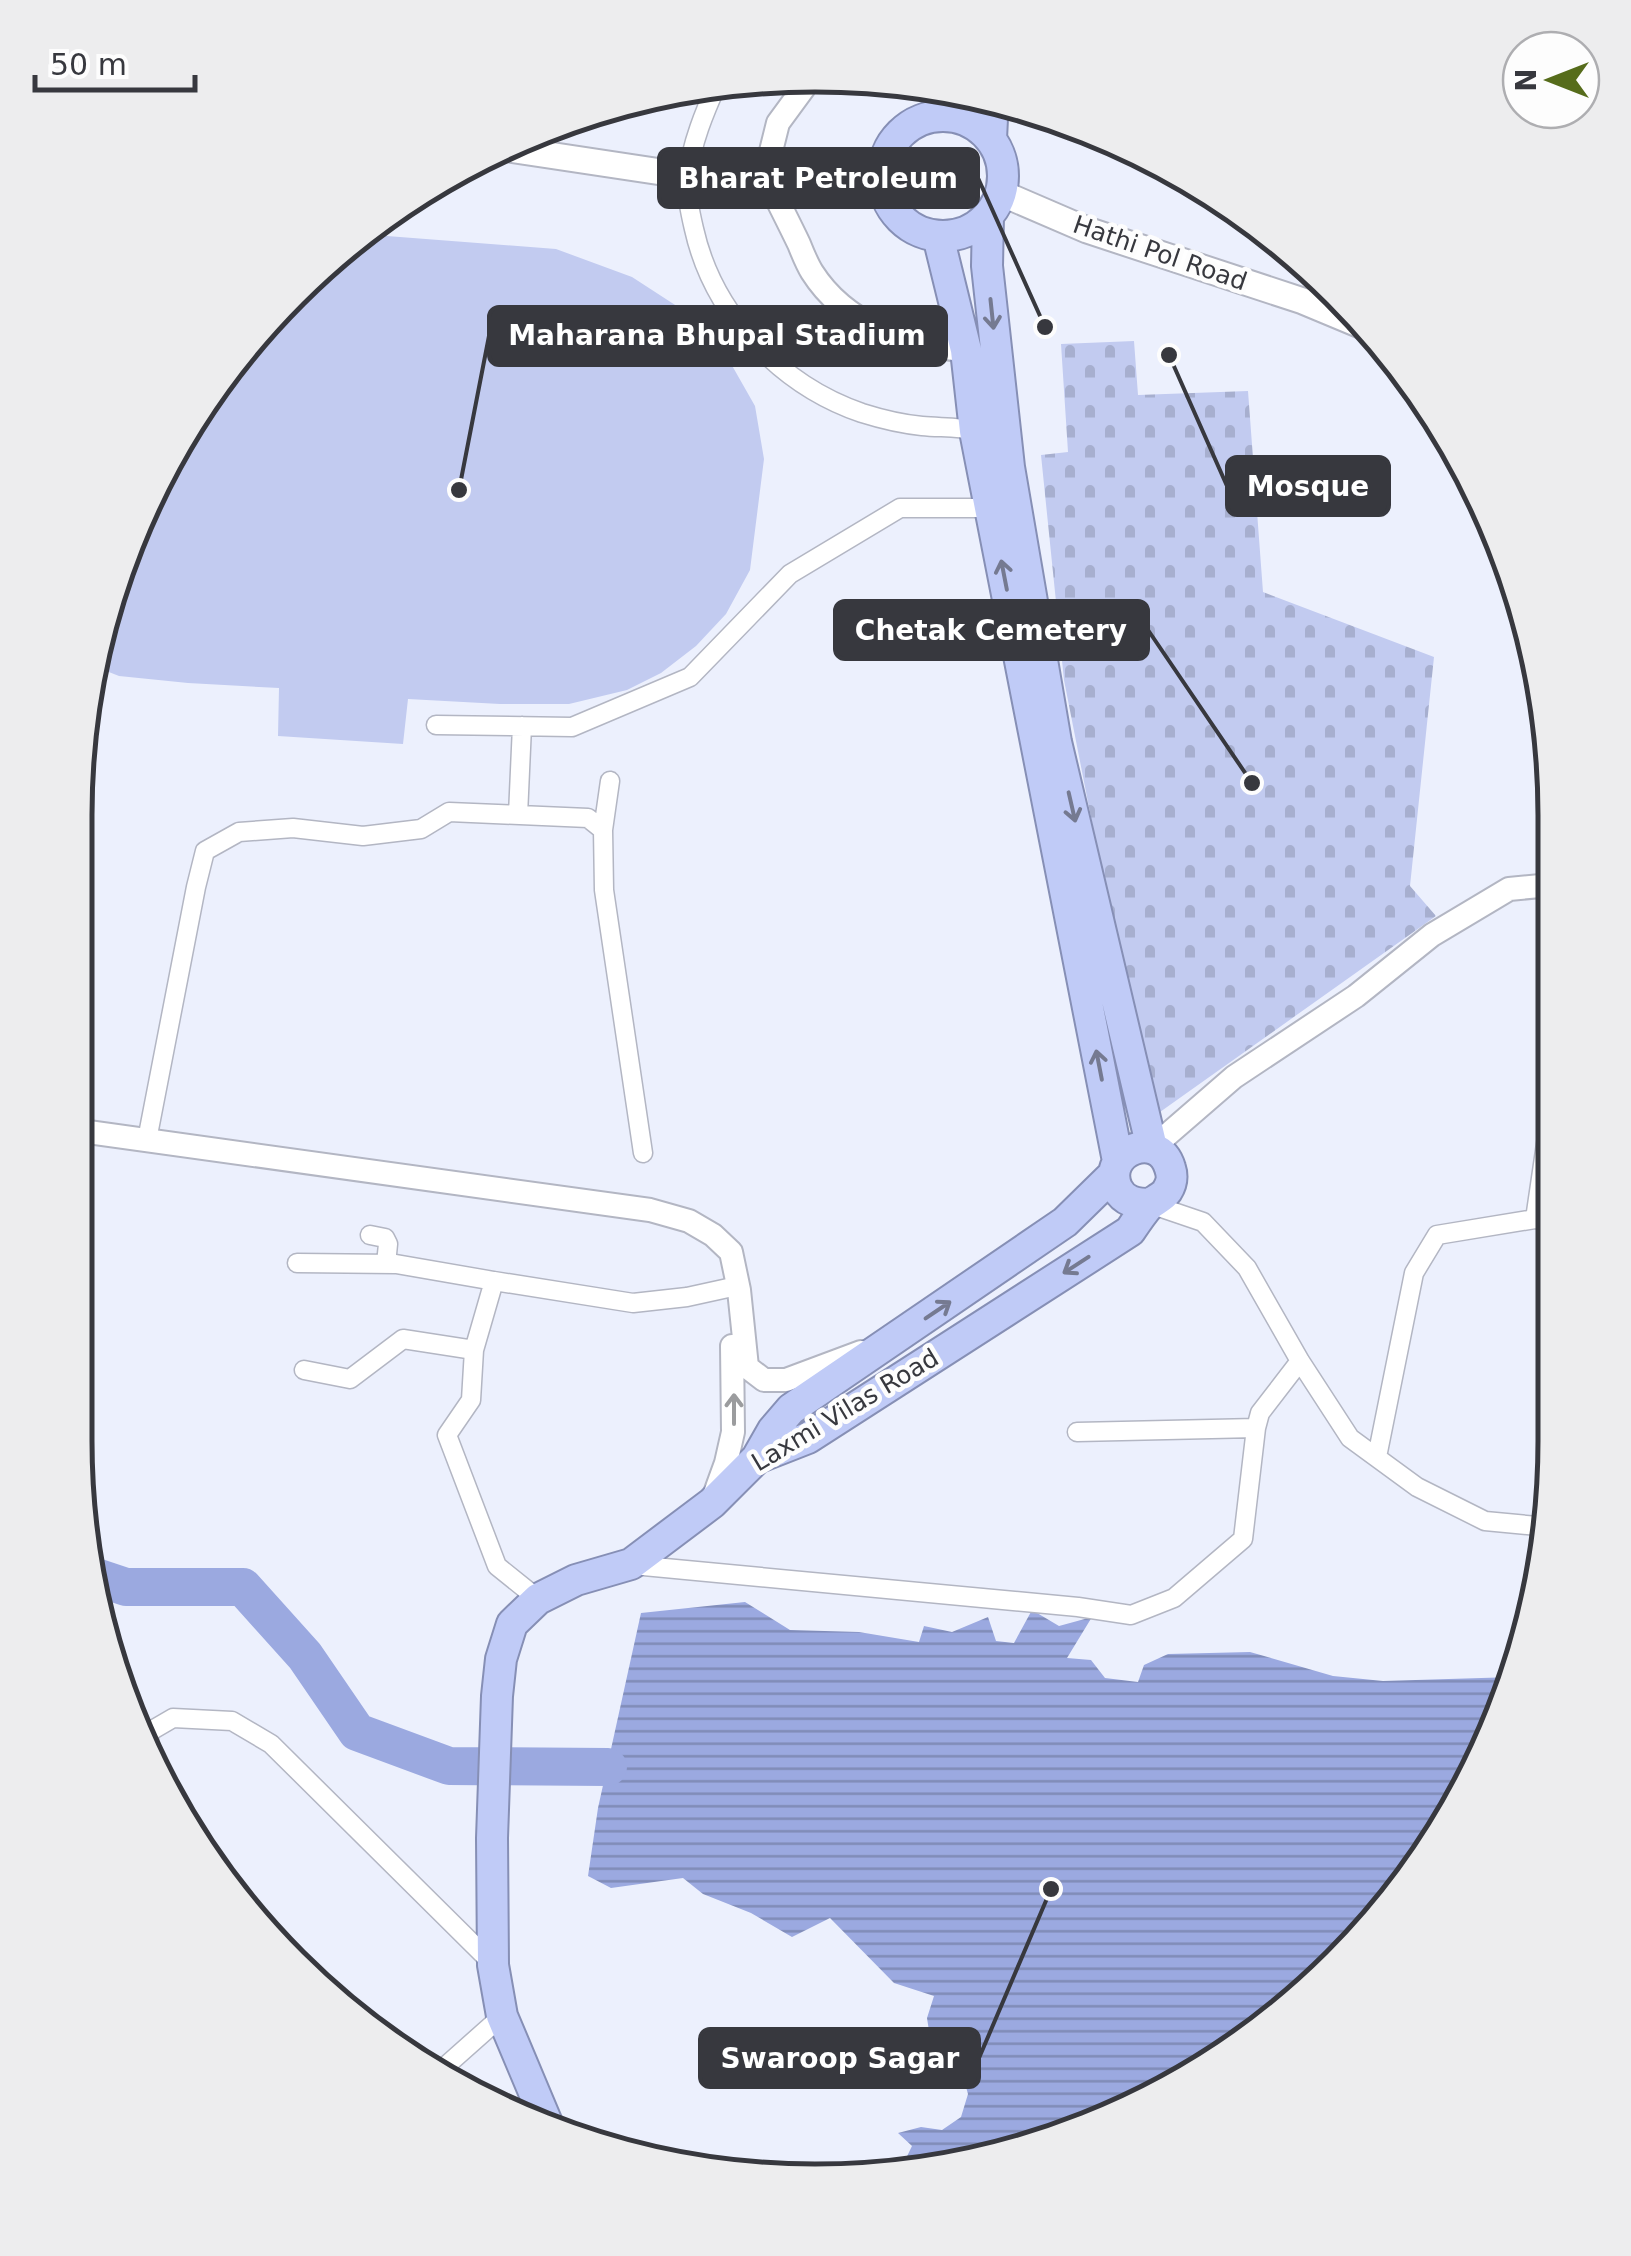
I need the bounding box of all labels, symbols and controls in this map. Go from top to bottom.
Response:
scale bar [35,30,195,92]
north arrow [1501,30,1601,130]
text: 50 m [50,47,127,82]
text: N [1510,68,1543,92]
callout: Bharat Petroleum [659,149,978,207]
text: Bharat Petroleum [678,162,958,195]
street label: Hathi Pol Road [1069,210,1251,296]
one-way arrow [983,298,1002,330]
callout: Maharana Bhupal Stadium [489,307,946,365]
text: Maharana Bhupal Stadium [508,319,926,352]
callout: Mosque [1227,457,1389,515]
text: Mosque [1247,470,1369,503]
one-way arrow [994,559,1013,591]
callout: Chetak Cemetery [835,601,1148,659]
text: Chetak Cemetery [855,614,1127,647]
one-way arrow [1064,791,1082,823]
one-way arrow [1089,1050,1108,1082]
one-way arrow [1063,1255,1091,1276]
one-way arrow [924,1300,952,1321]
street label: Laxmi Vilas Road [746,1343,944,1477]
one-way arrow [724,1393,744,1426]
callout: Swaroop Sagar [700,2029,979,2087]
text: Swaroop Sagar [721,2042,960,2075]

